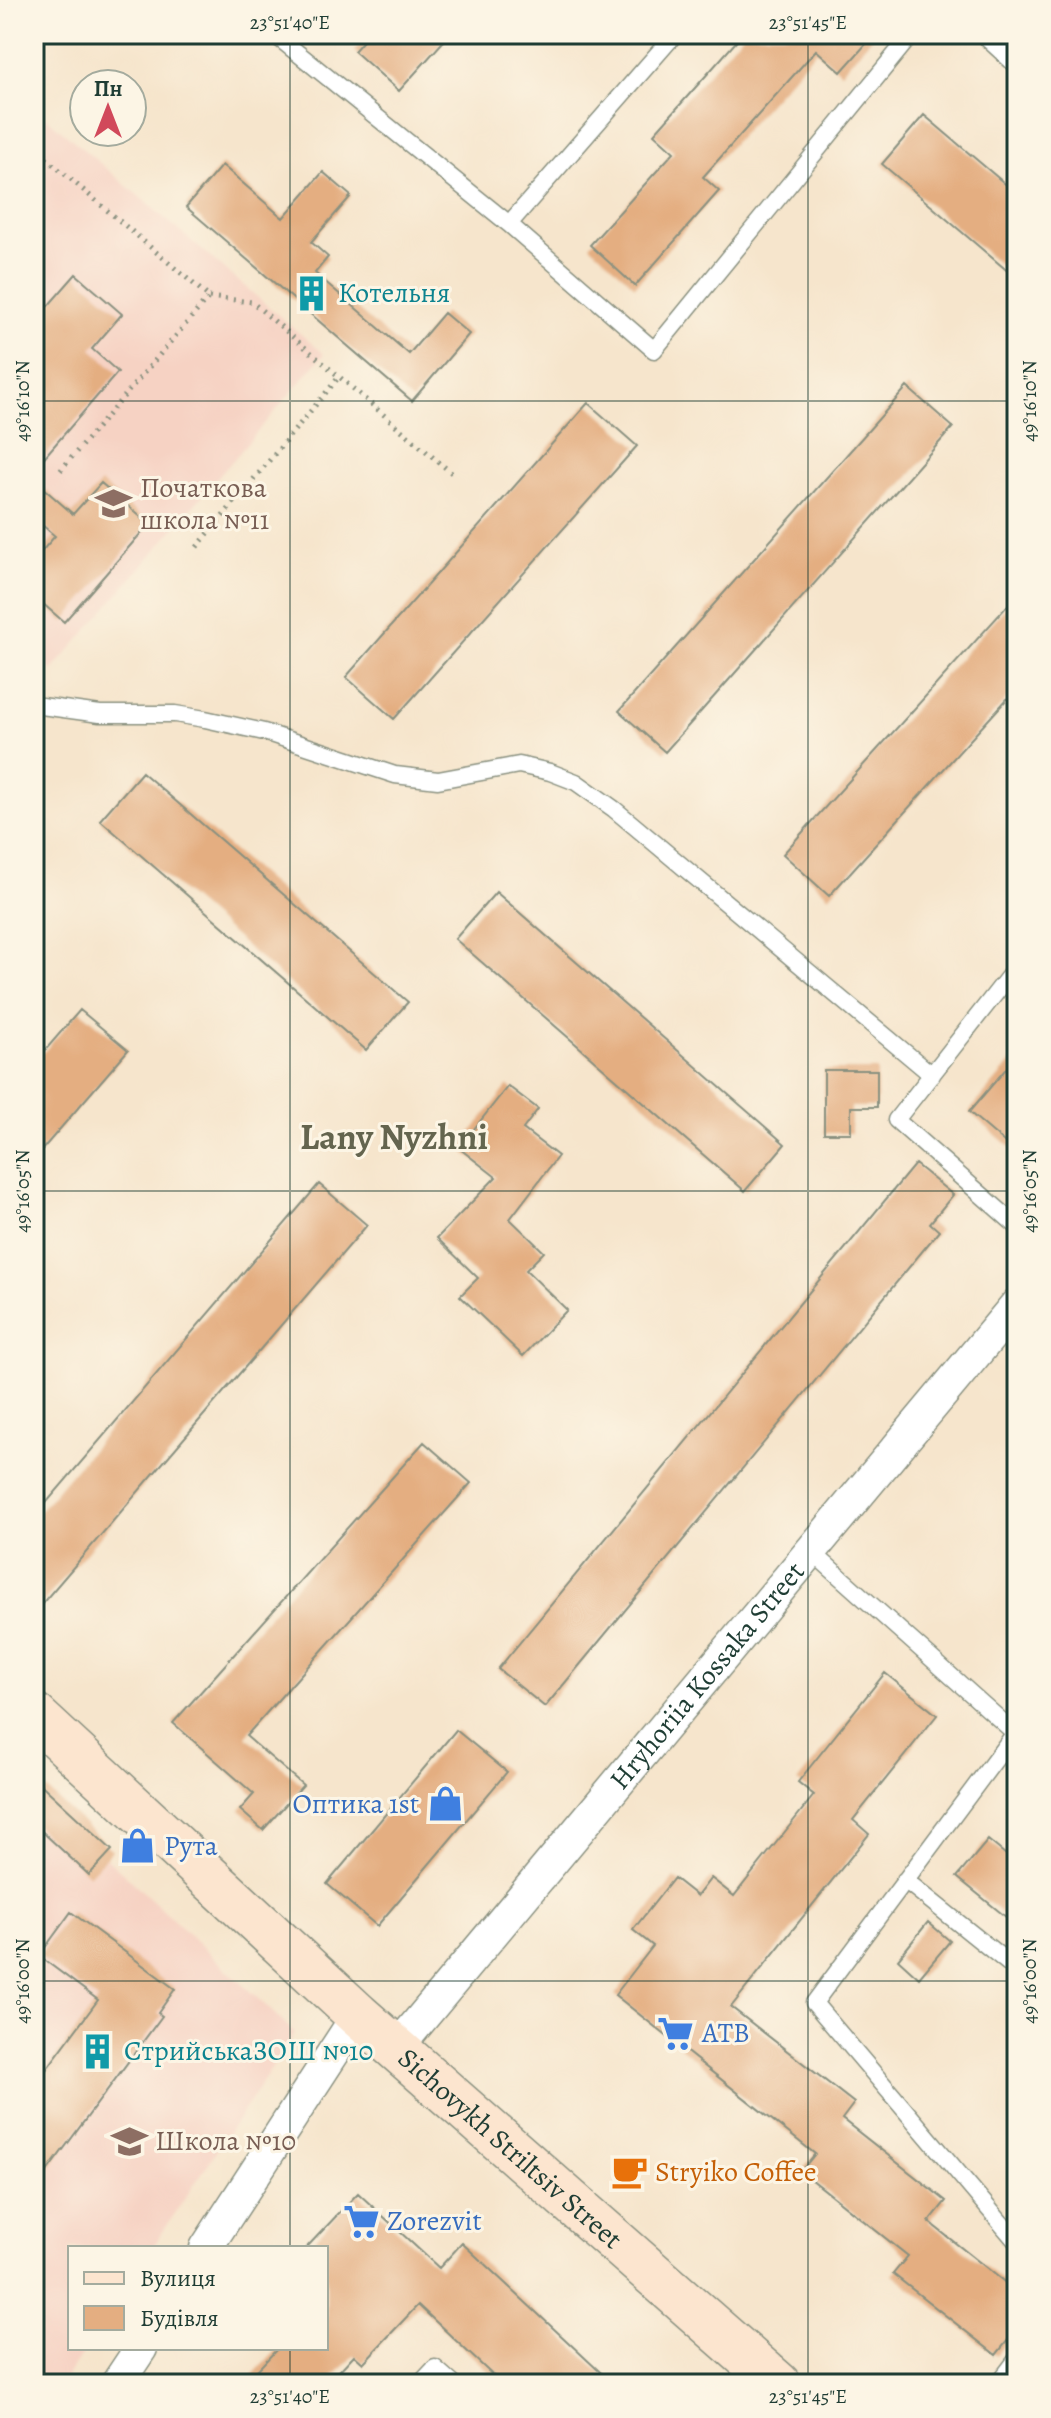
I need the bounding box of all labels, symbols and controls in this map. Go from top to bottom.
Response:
text: 23°51'40"E [250,9,330,36]
text: 23°51'45"E [769,9,847,36]
north arrow [68,68,148,148]
text: Пн [94,74,122,104]
building icon: Котельня [293,274,331,312]
place label: Котельня [338,274,450,312]
text: 49°16'10"N [9,360,36,442]
text: 49°16'10"N [1016,360,1043,442]
place label: Початкова школа №11 [140,469,269,539]
school or university icon: Початкова школа №11 [95,485,133,523]
district label: Lany Nyzhni [300,1112,488,1161]
text: 49°16'05"N [9,1149,36,1233]
text: 49°16'05"N [1016,1149,1043,1233]
street label: Hryhoriia Kossaka Street [601,1554,813,1798]
place label: Оптика 1st [292,1785,419,1823]
shop icon: Оптика 1st [426,1785,464,1823]
shop icon: Рута [119,1827,157,1865]
place label: Рута [164,1827,218,1865]
text: 49°16'00"N [9,1938,36,2024]
text: 49°16'00"N [1016,1938,1043,2024]
supermarket icon: ATB [657,2014,695,2052]
place label: ATB [701,2014,750,2052]
building icon: СтрийськаЗОШ №10 [79,2032,117,2070]
place label: СтрийськаЗОШ №10 [124,2032,373,2070]
street label: Sichovykh Striltsiv Street [390,2040,630,2258]
school or university icon: Школа №10 [110,2122,148,2160]
place label: Школа №10 [155,2122,296,2160]
cafe icon: Stryiko Coffee [610,2153,648,2191]
place label: Stryiko Coffee [655,2153,817,2191]
supermarket icon: Zorezvit [342,2202,380,2240]
place label: Zorezvit [387,2202,482,2240]
legend [68,2246,328,2350]
text: Вулиця [140,2262,216,2294]
text: Будівля [140,2302,219,2334]
text: 23°51'40"E [250,2383,330,2410]
text: 23°51'45"E [769,2383,847,2410]

